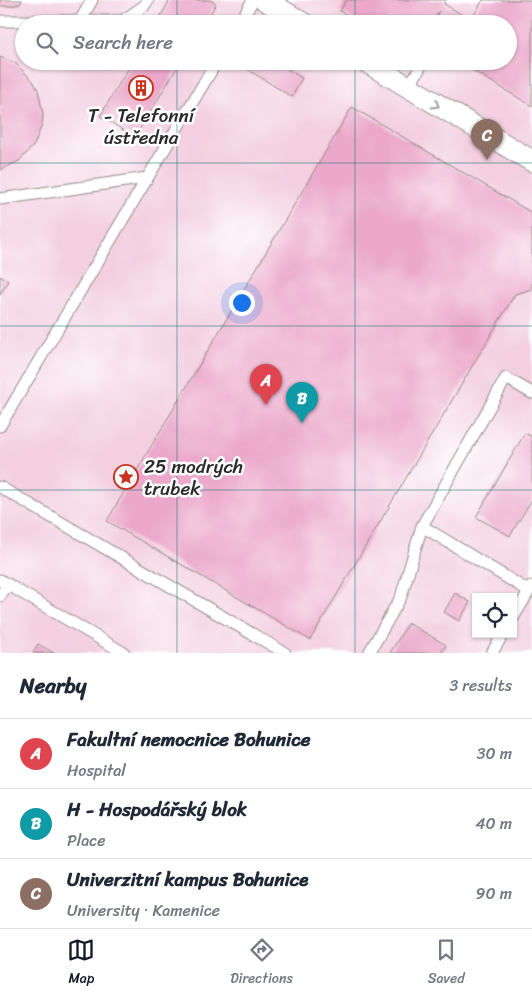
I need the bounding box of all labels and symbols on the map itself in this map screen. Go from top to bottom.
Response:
building icon: T - Telefonní ústředna [128,75,154,101]
one-way arrow [431,98,440,108]
place label: T - Telefonní ústředna [88,99,197,154]
pin: C [471,119,503,160]
your location [229,290,255,316]
pin: A [250,364,282,405]
pin: B [286,382,318,423]
place label: 25 modrých trubek [144,450,243,505]
place icon: 25 modrých trubek [113,464,139,490]

